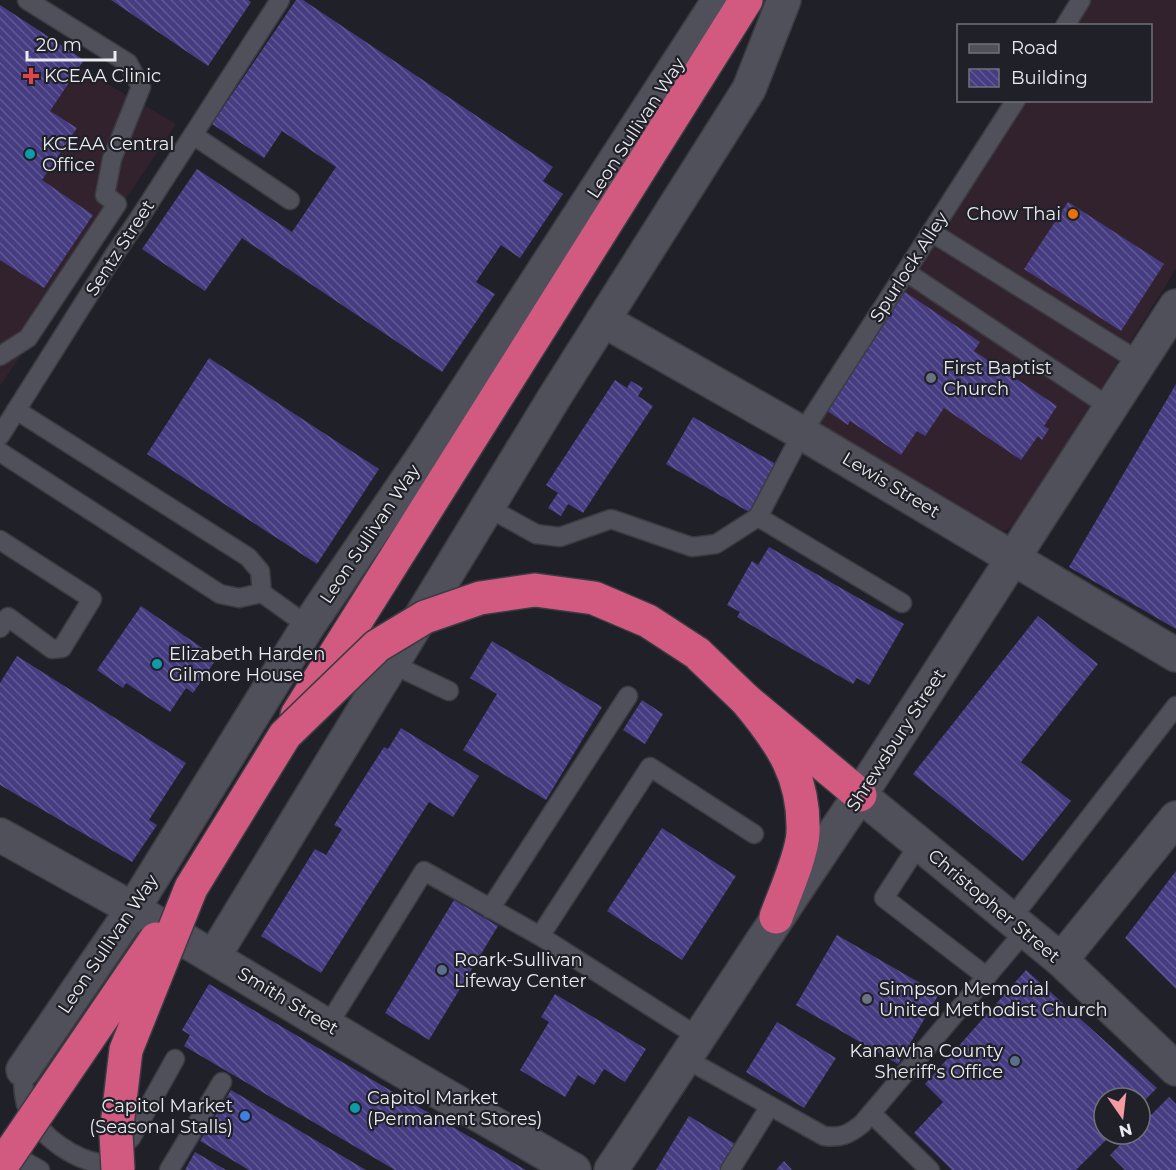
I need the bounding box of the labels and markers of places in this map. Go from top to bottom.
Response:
place label: KCEAA Clinic [44,65,161,87]
marker: KCEAA Clinic [22,67,40,85]
place label: KCEAA Central Office [42,133,174,176]
marker: KCEAA Central Office [23,147,37,161]
place label: Chow Thai [967,203,1061,225]
marker: Chow Thai [1066,207,1080,221]
place label: First Baptist Church [943,357,1052,400]
marker: First Baptist Church [924,371,938,385]
place label: Elizabeth Harden Gilmore House [169,643,325,686]
marker: Elizabeth Harden Gilmore House [150,657,164,671]
place label: Roark-Sullivan Lifeway Center [454,949,587,992]
marker: Roark-Sullivan Lifeway Center [435,963,449,977]
place label: Simpson Memorial United Methodist Church [879,978,1108,1021]
marker: Simpson Memorial United Methodist Church [860,992,874,1006]
place label: Kanawha County Sheriff's Office [850,1040,1003,1083]
marker: Kanawha County Sheriff's Office [1008,1054,1022,1068]
place label: Capitol Market (Permanent Stores) [367,1087,542,1130]
place label: Capitol Market (Seasonal Stalls) [89,1095,233,1138]
marker: Capitol Market (Permanent Stores) [348,1101,362,1115]
marker: Capitol Market (Seasonal Stalls) [238,1109,252,1123]

